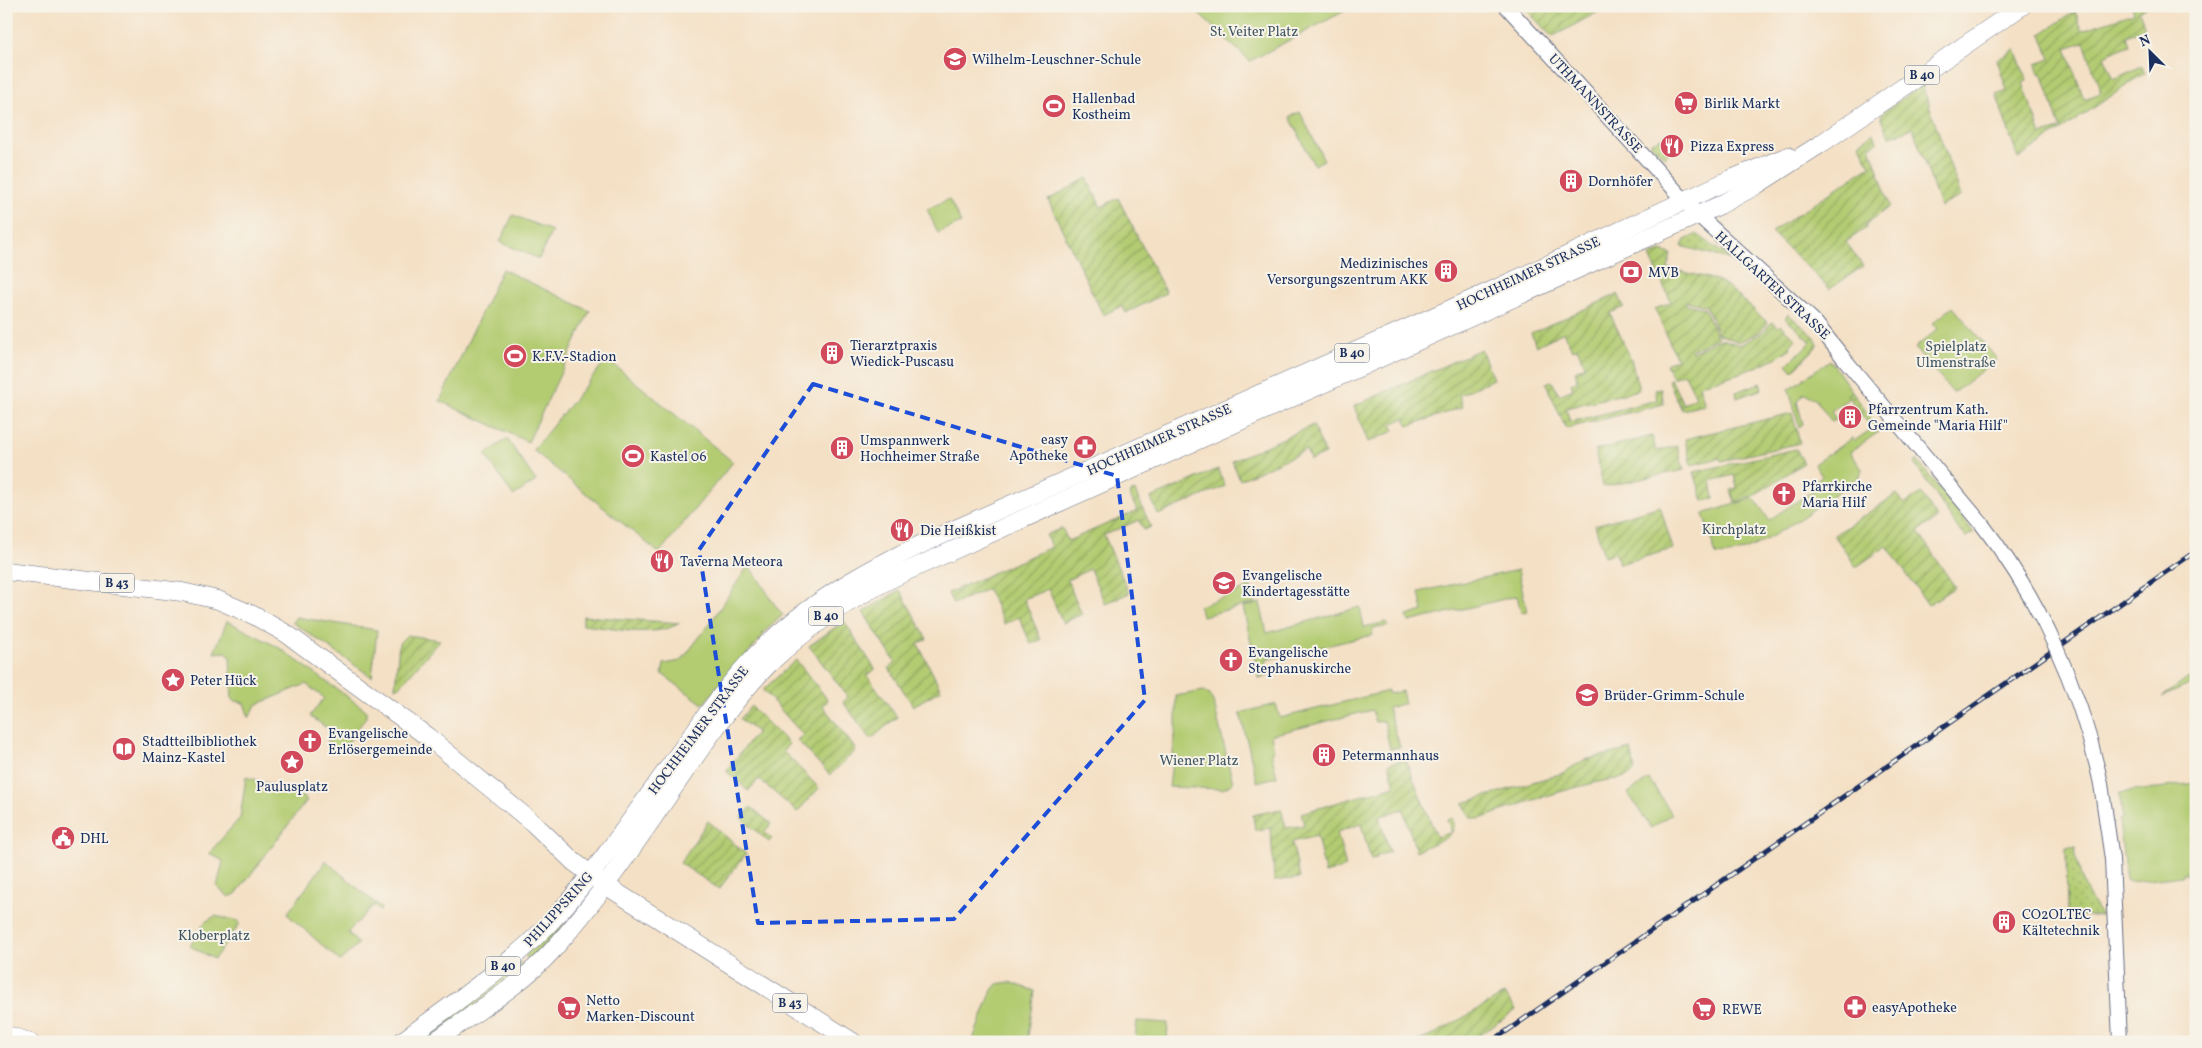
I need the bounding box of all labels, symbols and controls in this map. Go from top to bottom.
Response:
park label: St. Veiter Platz [1210,23,1298,42]
north arrow [2124,28,2174,78]
text: N [2137,31,2154,52]
school or university icon: Wilhelm-Leuschner-Schule [942,46,968,72]
street label: UTHMANNSTRASSE [1544,50,1646,158]
place label: Wilhelm-Leuschner-Schule [972,51,1141,70]
road number: B 40 [1904,66,1940,84]
place label: Hallenbad Kostheim [1072,90,1136,125]
supermarket icon: Birlik Markt [1673,90,1699,116]
sports icon: Hallenbad Kostheim [1041,93,1067,119]
place label: Birlik Markt [1704,95,1780,114]
restaurant icon: Pizza Express [1659,133,1685,159]
place label: Pizza Express [1690,138,1774,157]
building icon: Dornhöfer [1558,168,1584,194]
place label: Dornhöfer [1588,173,1653,192]
street label: HALLGARTER STRASSE [1710,228,1834,345]
street label: HOCHHEIMER STRASSE [1454,233,1604,316]
place label: Medizinisches Versorgungszentrum AKK [1267,255,1428,290]
building icon: Medizinisches Versorgungszentrum AKK [1433,258,1459,284]
bank icon: MVB [1618,259,1644,285]
place label: MVB [1648,264,1679,283]
place label: Tierarztpraxis Wiedick-Puscasu [850,337,954,372]
park label: Spielplatz Ulmenstraße [1916,338,1996,373]
building icon: Tierarztpraxis Wiedick-Puscasu [819,340,845,366]
sports icon: K.F.V.-Stadion [502,343,528,369]
road number: B 40 [1334,343,1370,362]
place label: K.F.V.-Stadion [532,348,617,367]
street label: HOCHHEIMER STRASSE [1084,400,1235,481]
place label: Pfarrzentrum Kath. Gemeinde "Maria Hilf" [1868,401,2008,436]
building icon: Pfarrzentrum Kath. Gemeinde "Maria Hilf" [1837,404,1863,430]
place label: easy Apotheke [1009,431,1068,466]
place label: Umspannwerk Hochheimer Straße [860,432,980,467]
pharmacy icon: easy Apotheke [1072,434,1098,460]
building icon: Umspannwerk Hochheimer Straße [829,435,855,461]
sports icon: Kastel 06 [620,443,646,469]
place label: Kastel 06 [650,448,707,467]
place label: Pfarrkirche Maria Hilf [1802,478,1873,513]
church icon: Pfarrkirche Maria Hilf [1771,481,1797,507]
restaurant icon: Die Heißkist [889,517,915,543]
park label: Kirchplatz [1702,521,1766,540]
place label: Die Heißkist [920,522,996,541]
restaurant icon: Taverna Meteora [649,548,675,574]
place label: Taverna Meteora [680,553,783,572]
place label: Evangelische Kindertagesstätte [1242,567,1350,602]
school or university icon: Evangelische Kindertagesstätte [1211,570,1237,596]
road number: B 43 [100,574,134,592]
road number: B 40 [808,606,844,626]
place label: Evangelische Stephanuskirche [1248,644,1352,679]
church icon: Evangelische Stephanuskirche [1218,647,1244,673]
street label: HOCHHEIMER STRASSE [645,663,754,799]
place icon: Peter Hück [160,667,186,693]
place label: Peter Hück [190,672,257,691]
school or university icon: Brüder-Grimm-Schule [1574,682,1600,708]
place label: Brüder-Grimm-Schule [1604,687,1745,706]
place label: Evangelische Erlösergemeinde [328,725,433,760]
church icon: Evangelische Erlösergemeinde [297,728,323,754]
place label: Stadtteilbibliothek Mainz-Kastel [142,733,257,768]
library icon: Stadtteilbibliothek Mainz-Kastel [111,736,137,762]
building icon: Petermannhaus [1311,742,1337,768]
place label: Petermannhaus [1342,747,1439,766]
place icon: Paulusplatz [279,749,305,775]
park label: Wiener Platz [1159,752,1239,771]
place label: Paulusplatz [256,778,328,797]
public building icon: DHL [50,825,76,851]
place label: DHL [80,830,109,849]
street label: PHILIPPSRING [520,868,598,952]
place label: CO2OLTEC Kältetechnik [2022,906,2100,941]
building icon: CO2OLTEC Kältetechnik [1991,909,2017,935]
park label: Kloberplatz [178,927,250,946]
road number: B 40 [486,956,520,976]
place label: Netto Marken-Discount [586,992,695,1027]
road number: B 43 [772,994,808,1012]
pharmacy icon: easyApotheke [1842,994,1868,1020]
supermarket icon: Netto Marken-Discount [556,995,582,1021]
supermarket icon: REWE [1691,996,1717,1022]
place label: easyApotheke [1872,999,1957,1018]
place label: REWE [1722,1001,1762,1020]

